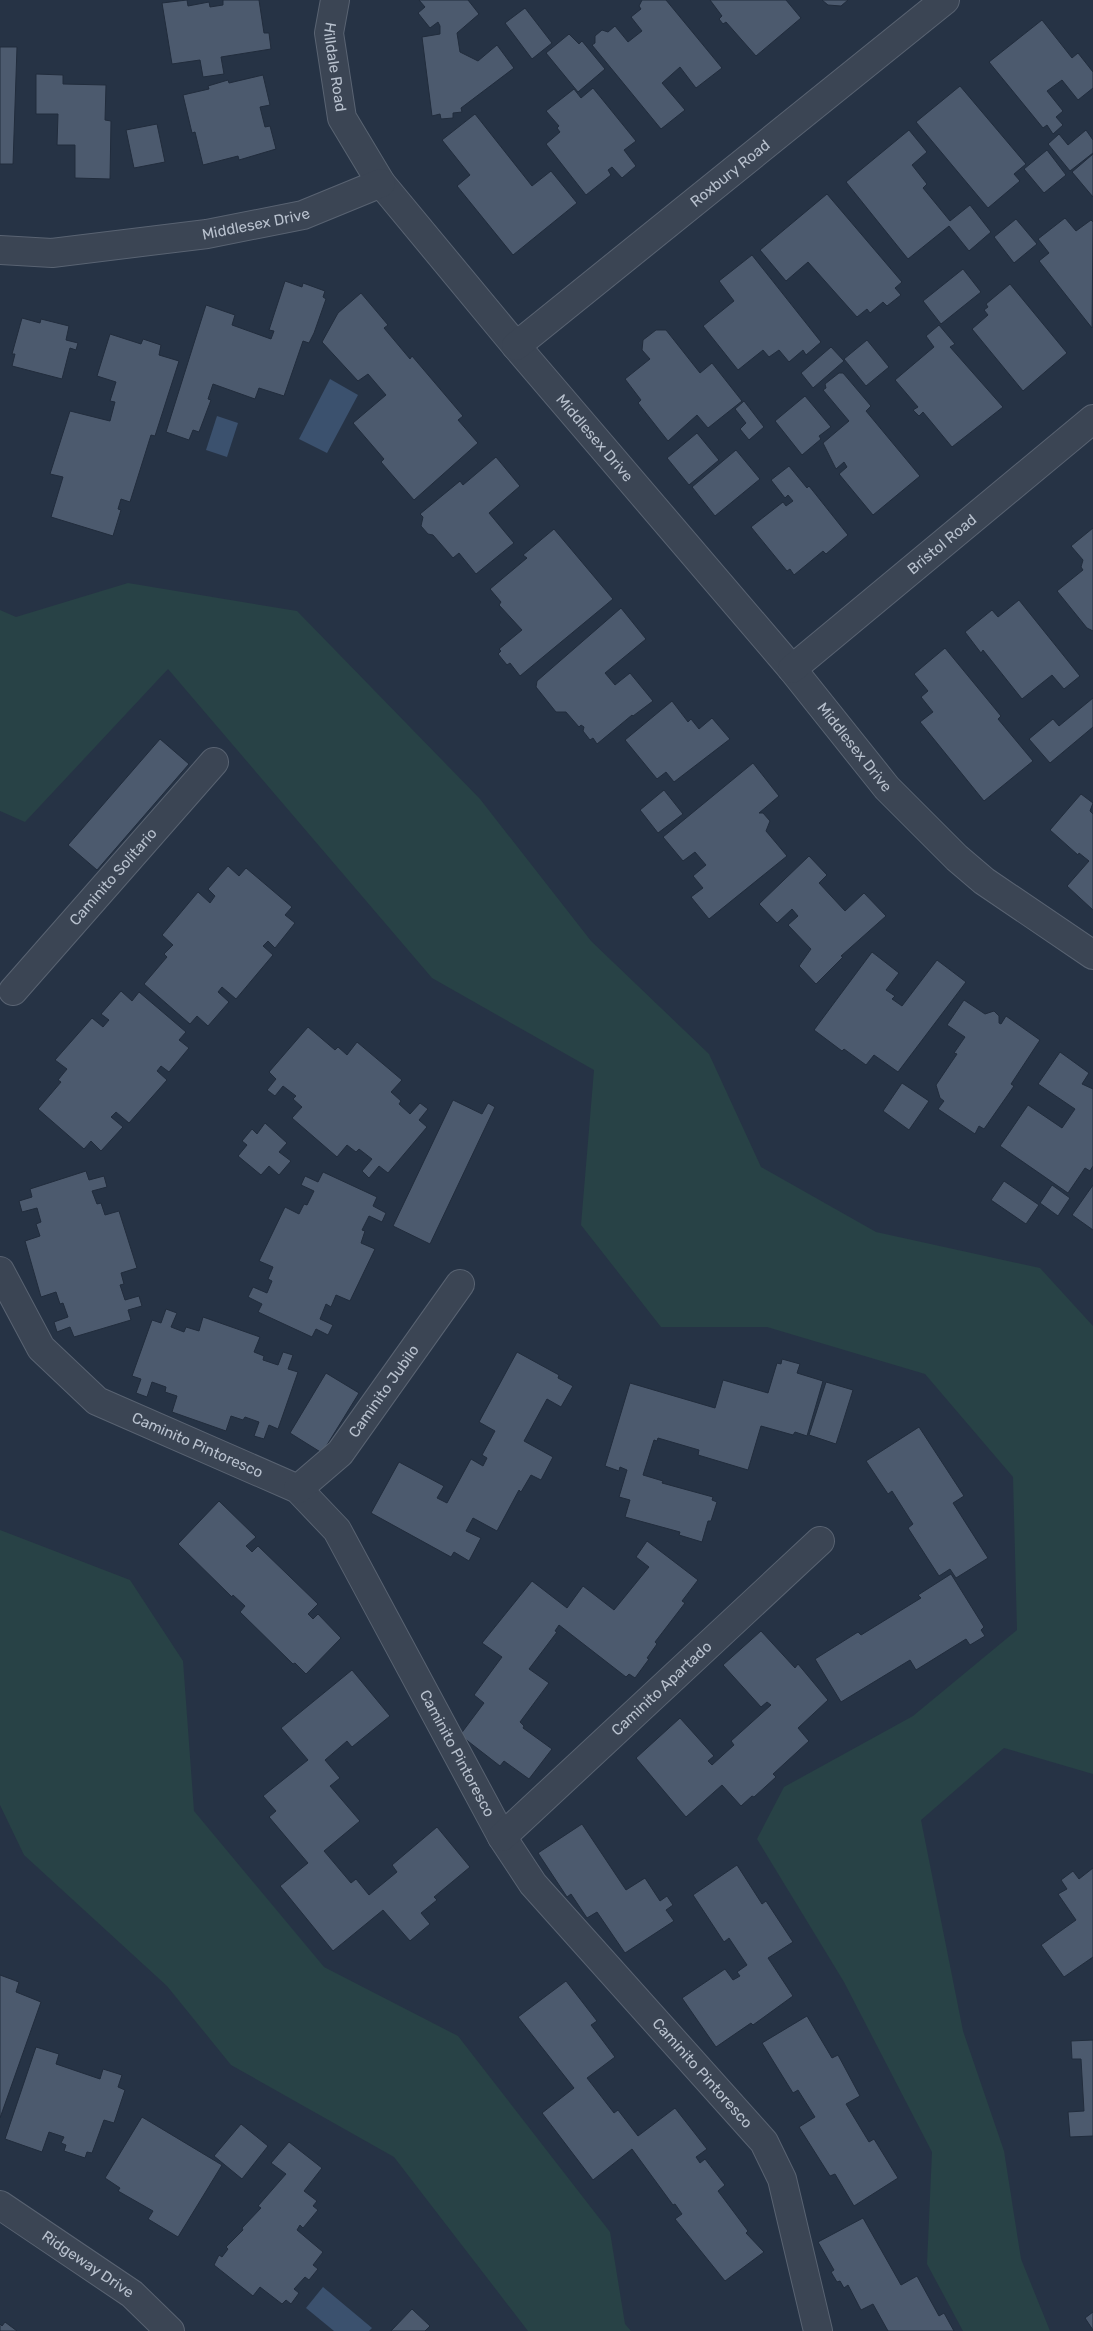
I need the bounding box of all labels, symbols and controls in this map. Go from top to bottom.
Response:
street label: Hilldale Road [320,21,350,113]
street label: Roxbury Road [687,136,773,211]
street label: Middlesex Drive [200,204,312,244]
street label: Middlesex Drive [552,391,637,485]
street label: Bristol Road [904,511,980,578]
street label: Middlesex Drive [813,699,896,796]
street label: Caminito Solitario [66,824,161,929]
street label: Caminito Jubilo [345,1341,423,1441]
street label: Caminito Pintoresco [129,1408,266,1482]
street label: Caminito Apartado [608,1637,715,1740]
street label: Caminito Pintoresco [416,1687,499,1820]
street label: Caminito Pintoresco [648,2014,756,2132]
street label: Ridgeway Drive [38,2227,137,2302]

